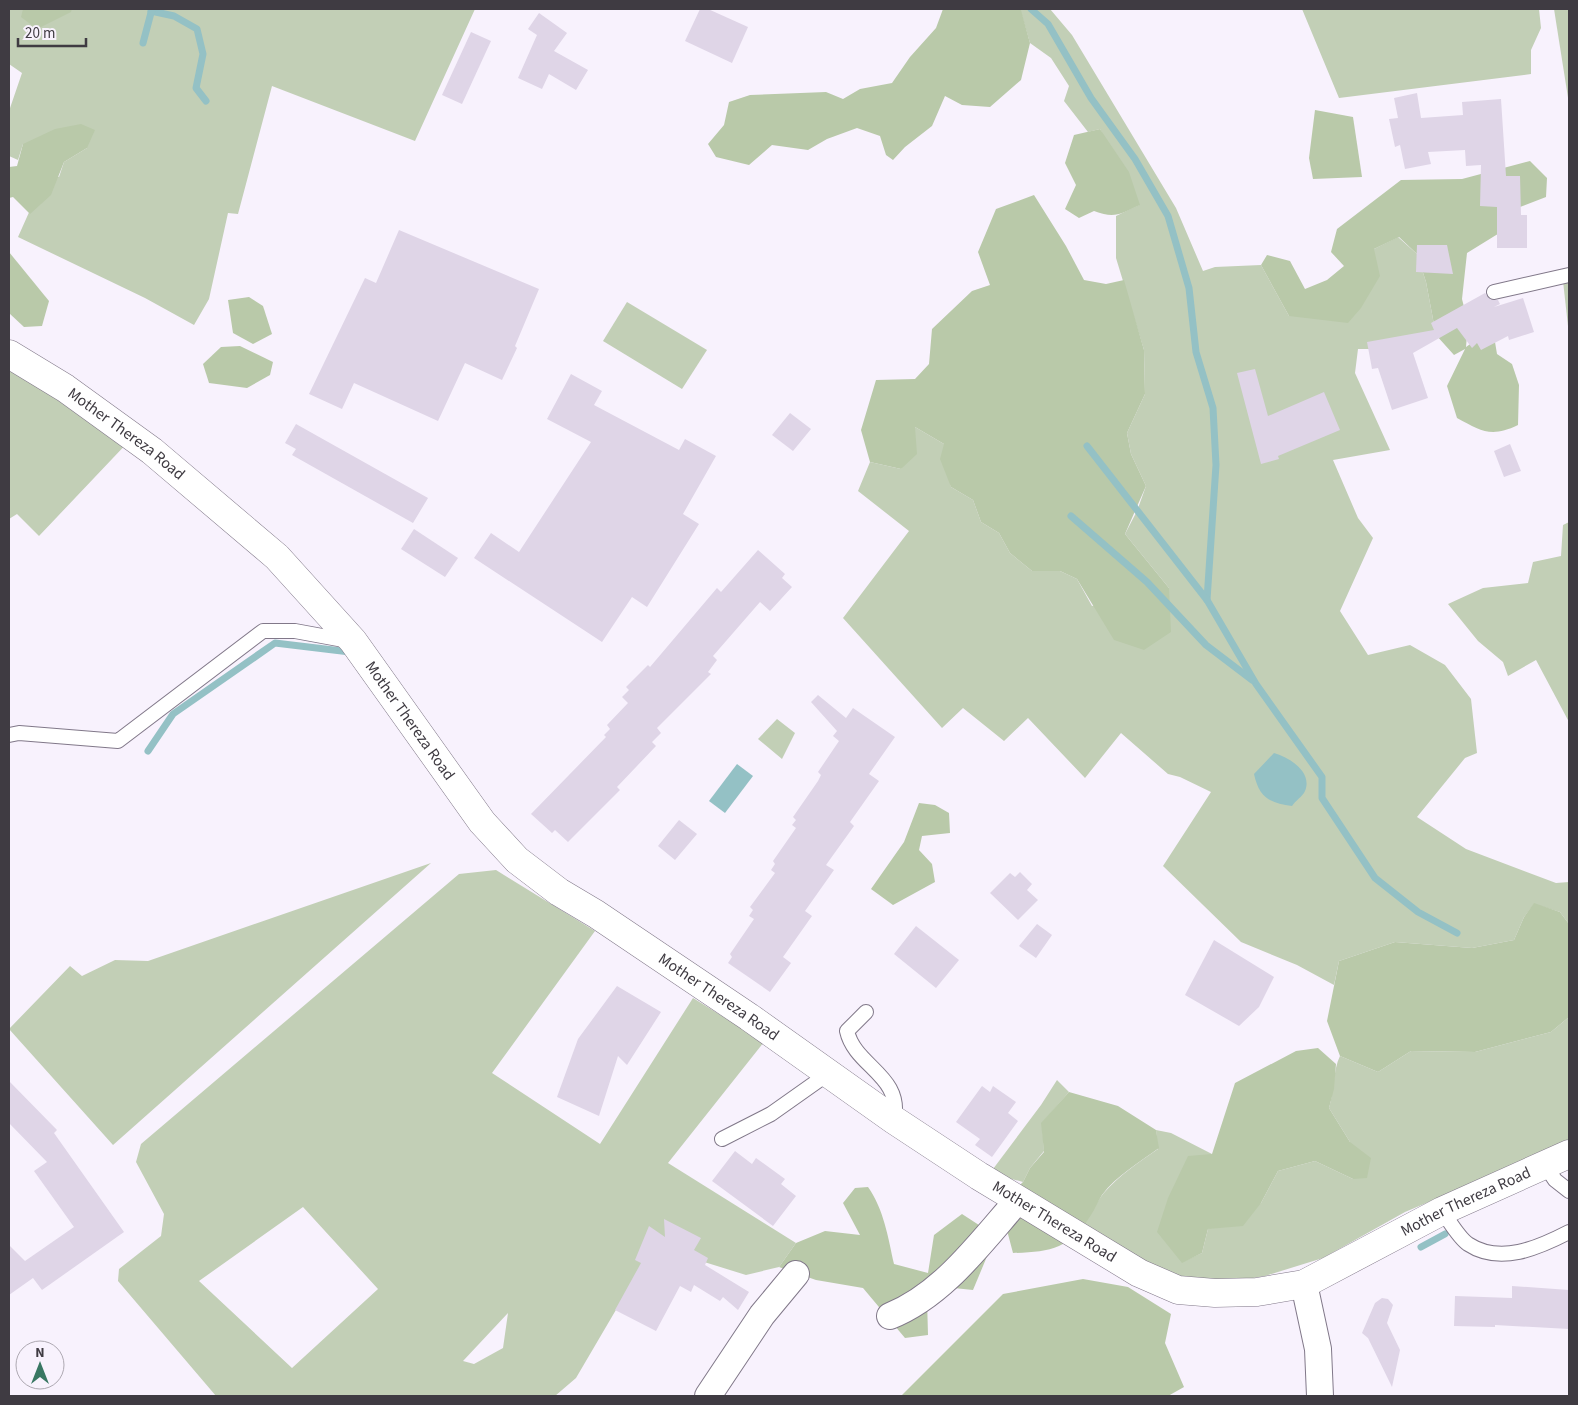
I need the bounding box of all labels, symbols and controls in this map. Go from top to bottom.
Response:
scale bar [18,15,85,47]
text: 20 m [25,23,55,44]
street label: Mother Thereza Road [63,382,190,485]
street label: Mother Thereza Road [360,657,460,785]
street label: Mother Thereza Road [654,948,783,1046]
street label: Mother Thereza Road [1397,1162,1534,1242]
street label: Mother Thereza Road [988,1176,1121,1268]
north arrow [15,1340,65,1390]
text: N [35,1343,45,1363]

